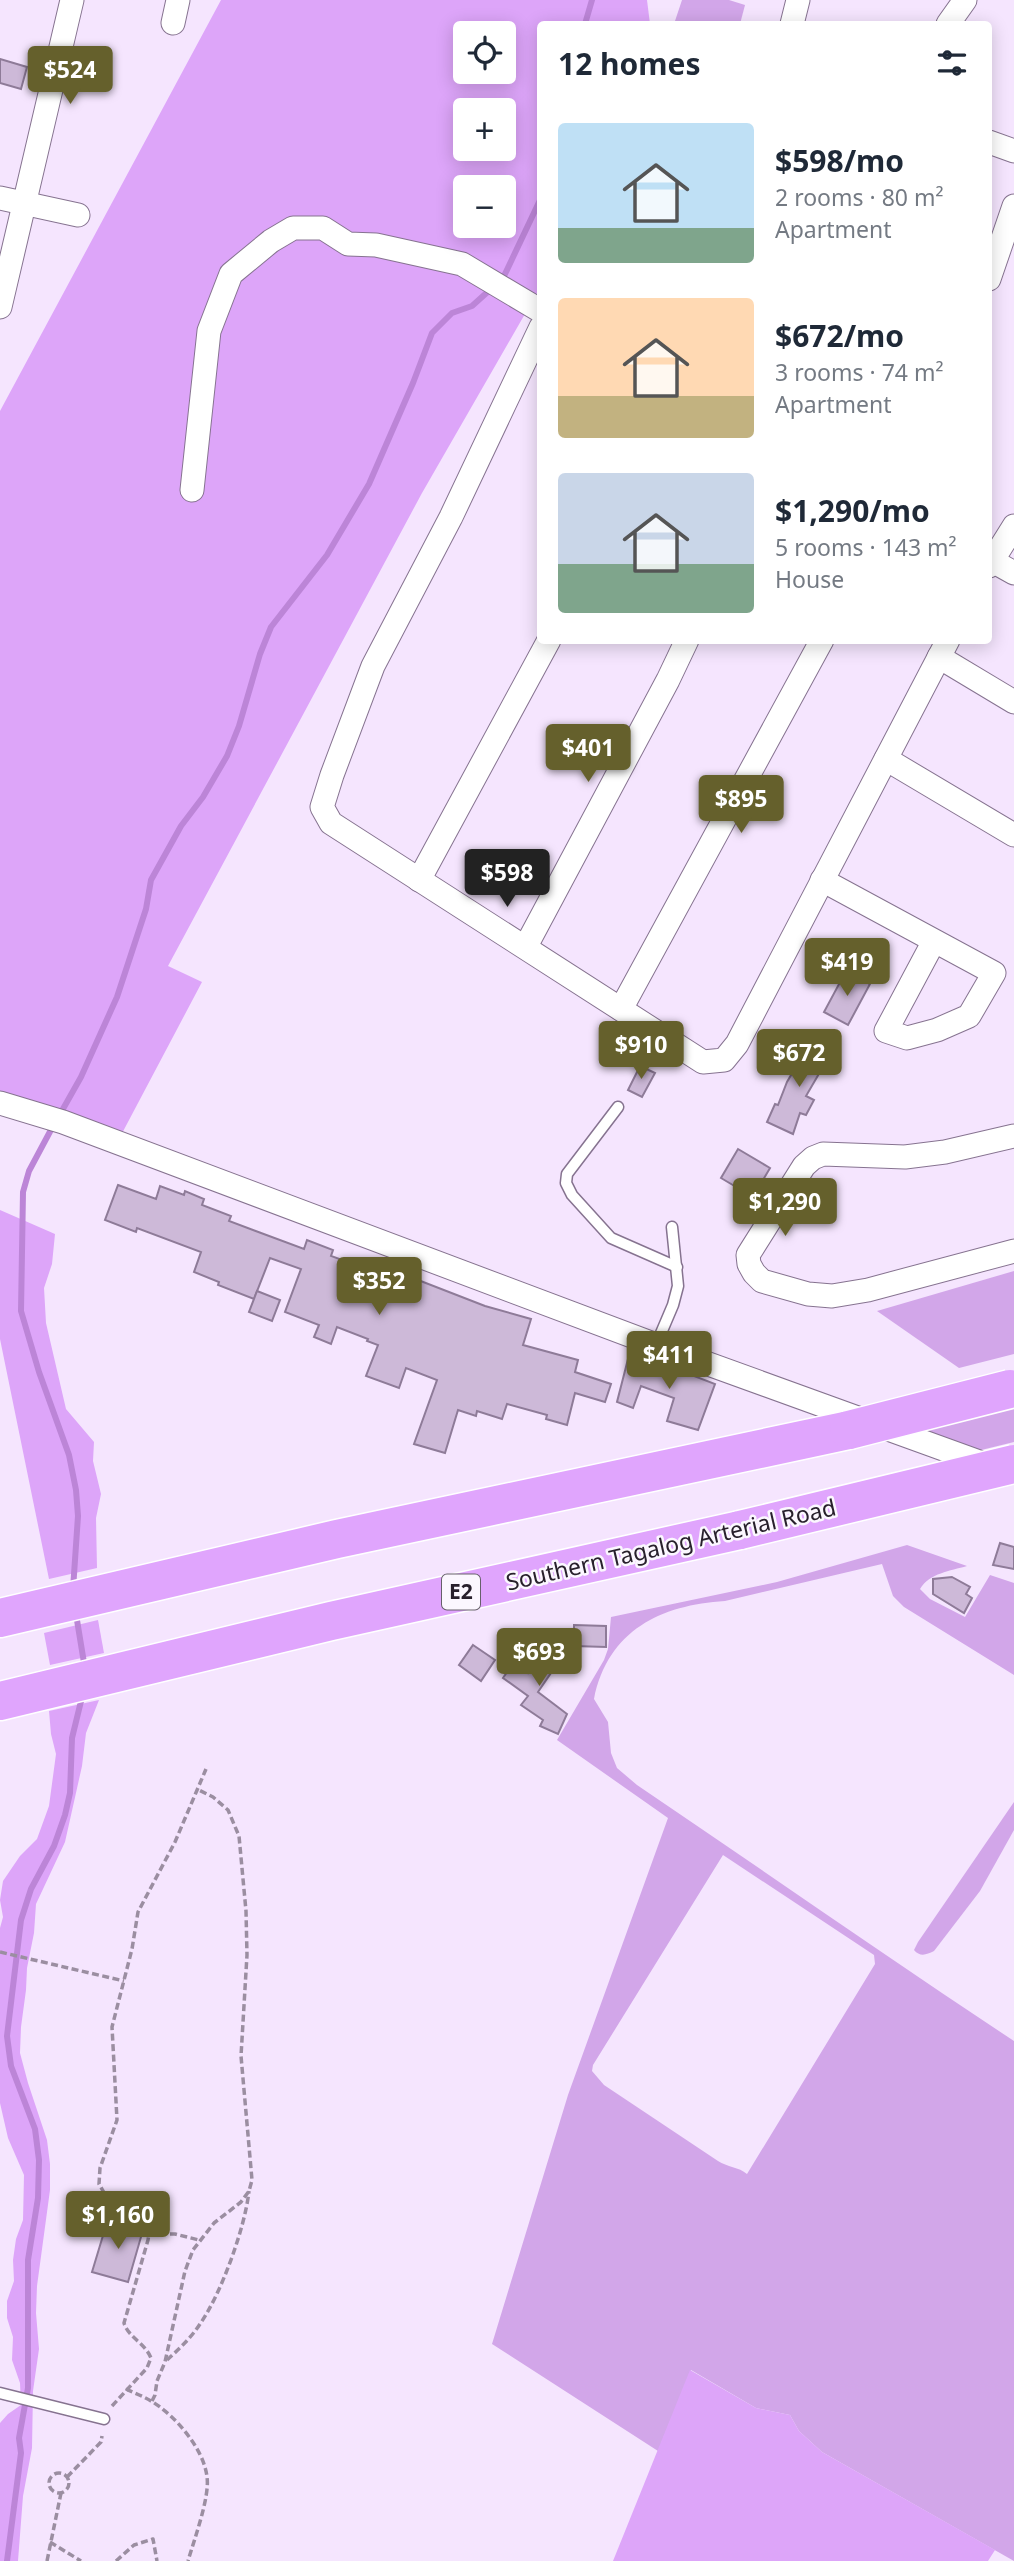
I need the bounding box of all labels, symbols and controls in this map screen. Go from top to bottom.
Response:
map controls [453,21,516,238]
button: locate [453,21,516,84]
text: 12 homes [558,43,701,84]
icon: filters [933,44,971,82]
pin: $524 [29,46,111,106]
text: $524 [44,53,96,85]
button: + [453,98,516,161]
text: $598/mo [775,140,904,181]
icon: home [614,151,698,235]
button: − [453,175,516,238]
text: 2 rooms · 80 m² [775,181,944,213]
text: Apartment [775,213,892,245]
text: $672/mo [775,315,904,356]
icon: home [614,326,698,410]
text: 3 rooms · 74 m² [775,356,944,388]
text: Apartment [775,388,892,420]
text: $1,290/mo [775,490,930,531]
icon: home [614,501,698,585]
text: 5 rooms · 143 m² [775,531,957,563]
text: House [775,563,844,595]
pin: $401 [547,724,629,784]
text: $401 [562,731,614,763]
pin: $895 [700,776,782,835]
text: $895 [715,782,767,814]
pin: $598 [466,850,548,909]
text: $598 [481,856,533,888]
pin: $419 [806,939,888,998]
text: $419 [821,945,873,977]
pin: $910 [600,1021,682,1081]
text: $910 [615,1028,667,1060]
pin: $672 [758,1030,840,1089]
text: $672 [773,1036,825,1068]
pin: $1,290 [728,1178,842,1238]
text: $1,290 [749,1185,821,1217]
pin: $352 [338,1258,420,1317]
text: $352 [353,1264,405,1296]
pin: $411 [628,1332,710,1391]
text: $411 [643,1338,695,1370]
street label: Southern Tagalog Arterial Road [503,1490,839,1598]
road number: E2 [442,1574,480,1610]
pin: $693 [498,1628,580,1688]
text: $693 [513,1635,565,1667]
pin: $1,160 [61,2192,175,2251]
text: $1,160 [82,2198,154,2230]

